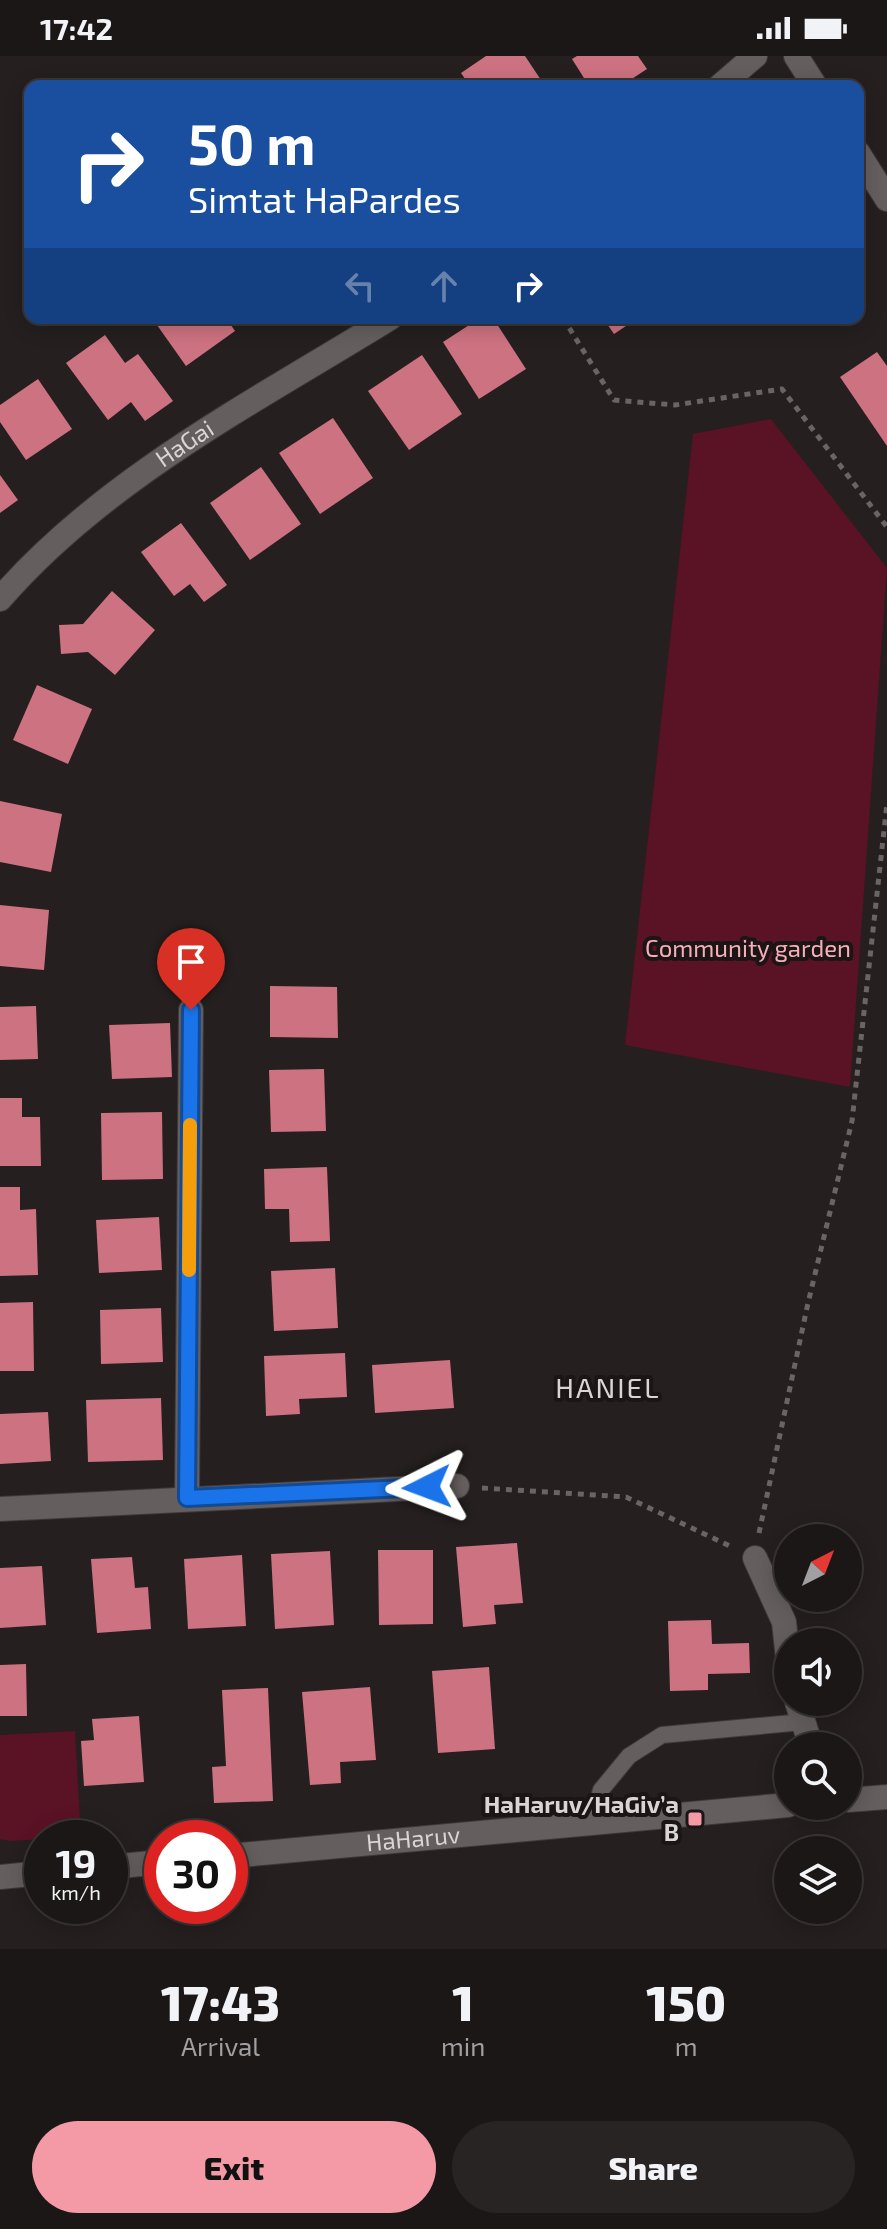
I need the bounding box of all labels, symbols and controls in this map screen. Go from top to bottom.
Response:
text: 17:42 [40,10,113,46]
text: 50 m [188,109,316,176]
icon: right [56,112,160,216]
text: Simtat HaPardes [188,177,461,220]
icon: left [338,264,382,308]
icon: ahead [422,264,466,308]
icon: right [506,264,550,308]
street label: HaGai [149,413,218,472]
pin [157,928,225,1010]
park label: Community garden [645,933,851,962]
icon: arrive [169,940,213,984]
district label: HANIEL [555,1370,661,1404]
position arrow [385,1445,469,1529]
north arrow [774,1524,862,1612]
map controls [774,1524,862,1924]
button: sound [774,1628,862,1716]
button: search [774,1732,862,1820]
place label: HaHaruv/HaGiv’a B [484,1789,679,1846]
marker: HaHaruv/HaGiv’a B [686,1810,704,1828]
street label: HaHaruv [365,1819,462,1856]
speed limit sign: 30 [144,1820,248,1924]
button: layers [774,1836,862,1924]
text: 19 [56,1838,96,1886]
text: km/h [51,1880,101,1904]
text: 17:43 [161,1973,280,2031]
text: 1 [452,1973,474,2031]
text: 150 [646,1973,726,2031]
text: Arrival [181,2030,260,2061]
text: min [441,2030,485,2061]
text: m [675,2030,698,2061]
button: Exit [32,2121,436,2213]
button: Share [452,2121,855,2213]

